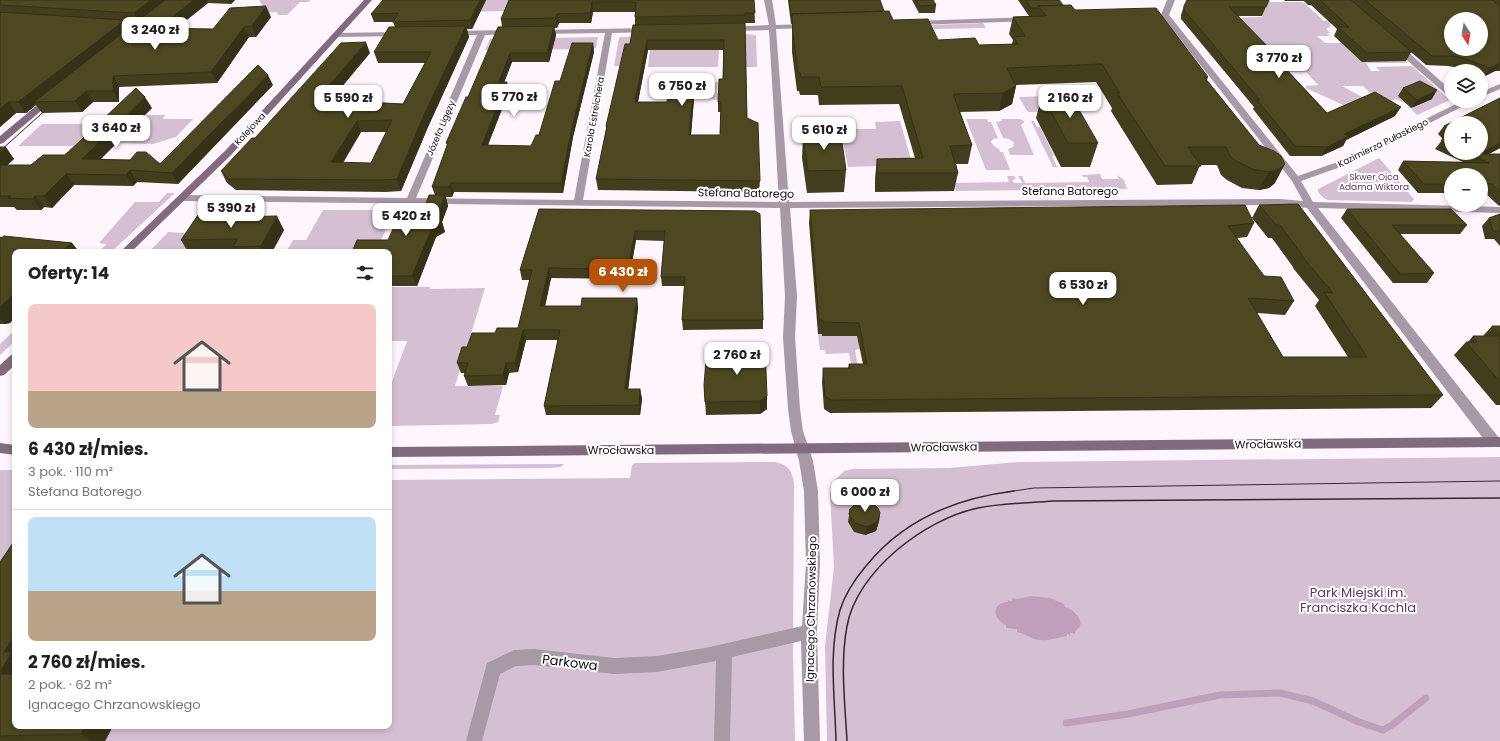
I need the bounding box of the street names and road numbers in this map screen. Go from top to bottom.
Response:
street label: Karola Estreichera [581,76,607,158]
street label: Józefa Ligęzy [424,99,458,157]
street label: Kolejowa [232,110,268,148]
street label: Kazimierza Pułaskiego [1336,116,1430,170]
street label: Stefana Batorego [1022,183,1118,199]
street label: Stefana Batorego [698,184,794,202]
street label: Wrocławska [1235,435,1301,453]
street label: Wrocławska [911,438,977,456]
street label: Wrocławska [588,442,654,458]
street label: Ignacego Chrzanowskiego [802,536,820,682]
street label: Parkowa [541,650,599,675]

